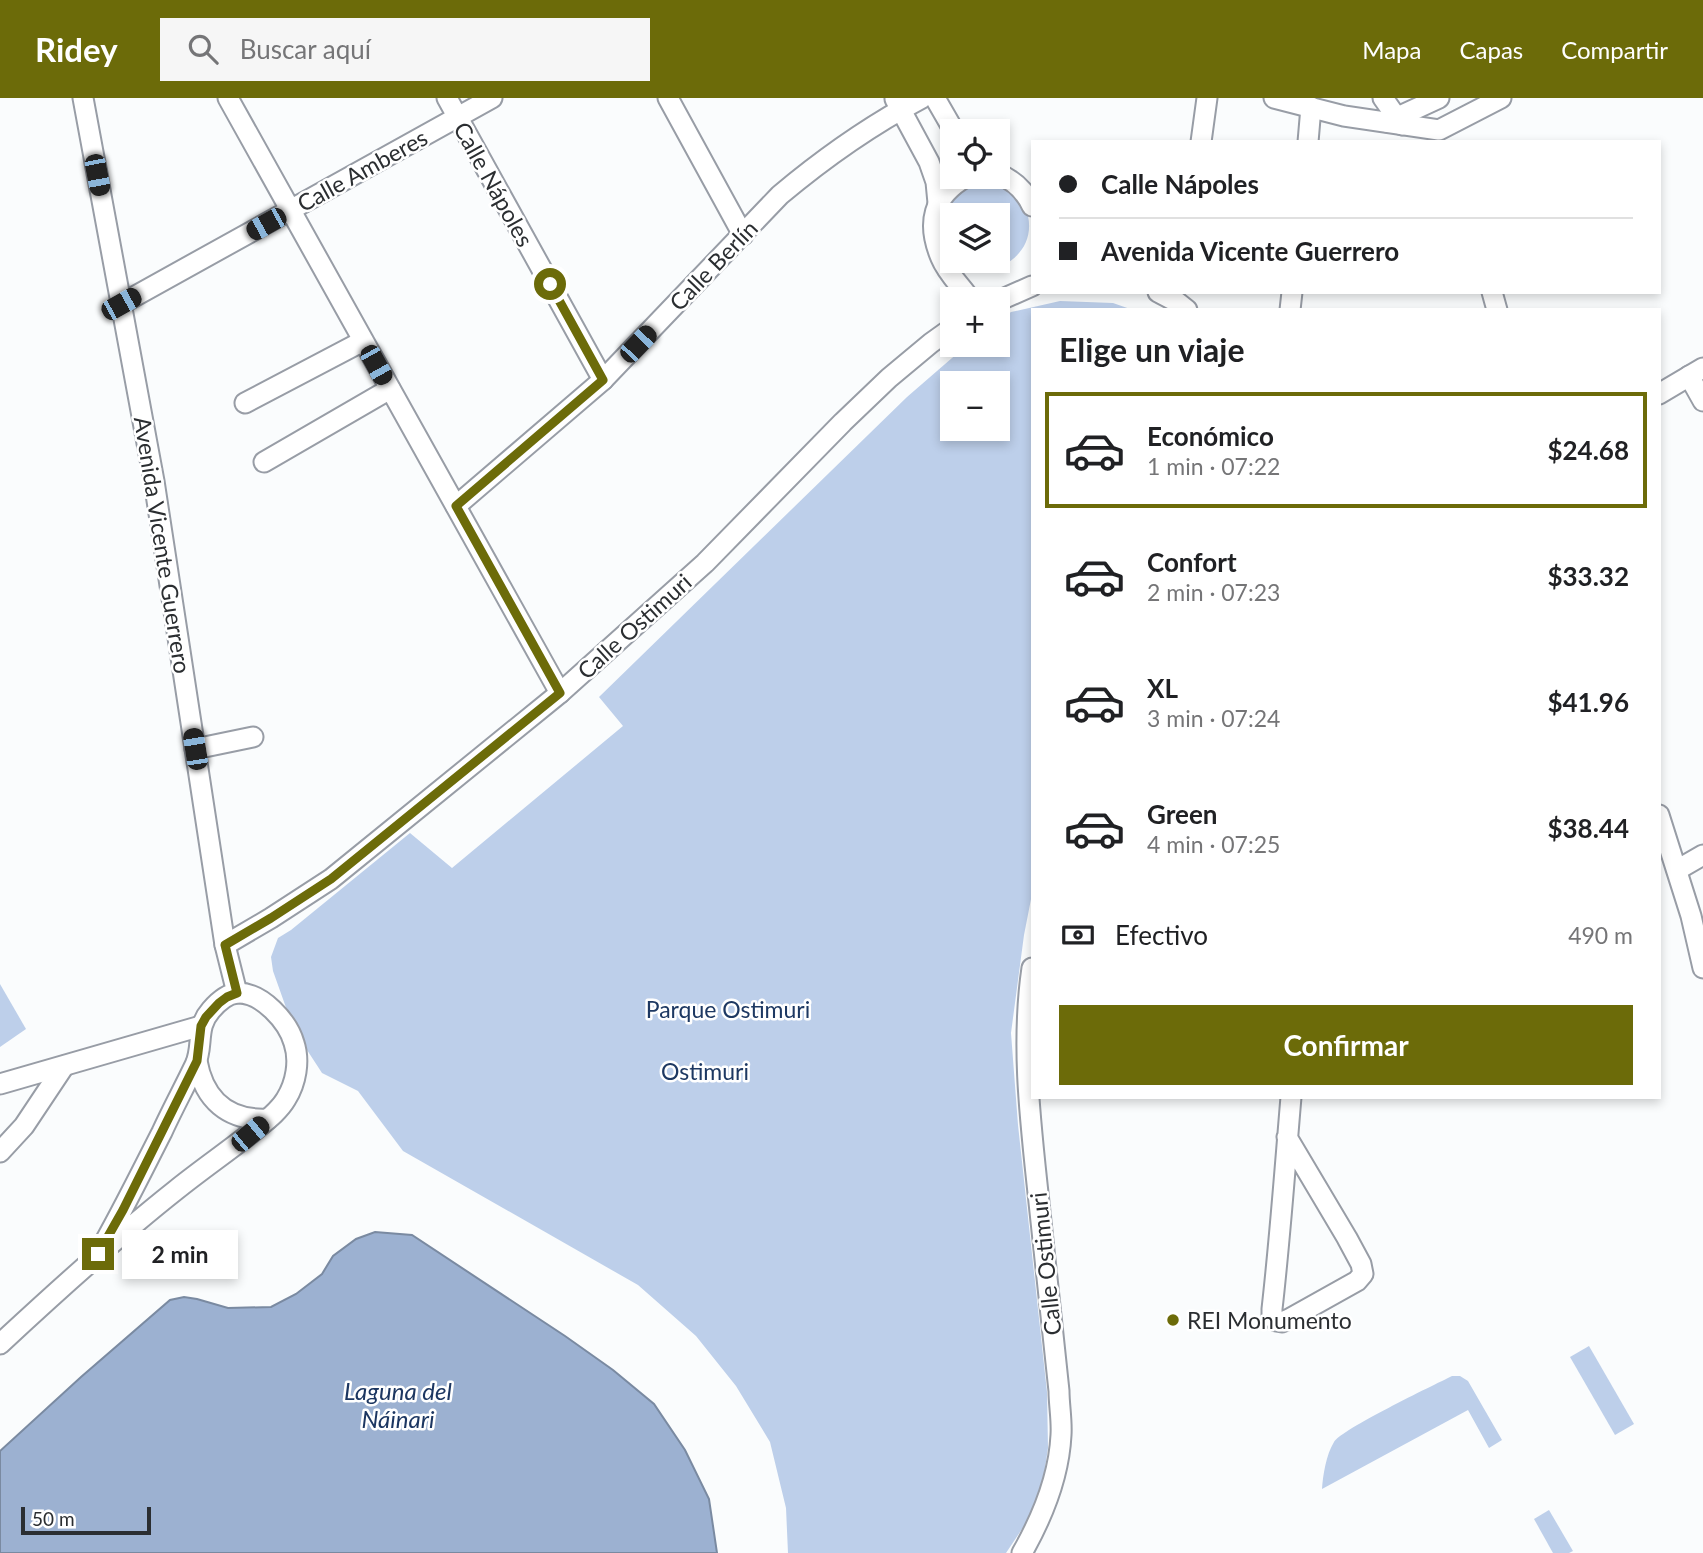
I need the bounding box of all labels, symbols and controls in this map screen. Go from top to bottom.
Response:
search box [160,18,650,81]
text: Ridey [35,29,118,69]
icon: search [184,30,222,68]
text: Buscar aquí [240,33,371,65]
text: Mapa [1362,35,1421,64]
text: Capas [1459,35,1523,64]
text: Compartir [1561,35,1668,64]
street label: Calle Nápoles [448,117,540,251]
map controls [940,119,1010,441]
button: locate [940,119,1010,189]
street label: Calle Amberes [292,123,432,217]
car [83,152,112,198]
text: Calle Nápoles [1101,168,1259,200]
button: layers [940,203,1010,273]
car [243,205,290,243]
street label: Calle Berlín [663,214,763,316]
text: Avenida Vicente Guerrero [1101,235,1399,267]
route start [534,268,566,300]
car [98,285,145,323]
button: + [940,287,1010,357]
car [616,322,661,366]
text: Elige un viaje [1059,330,1244,369]
car [357,342,396,388]
button: − [940,371,1010,441]
street label: Avenida Vicente Guerrero [129,414,197,676]
icon: car [1063,419,1126,482]
text: Económico [1147,420,1274,452]
text: $24.68 [1547,434,1629,466]
text: 1 min · 07:22 [1147,452,1280,480]
icon: car [1063,545,1126,608]
text: Confort [1147,546,1237,578]
text: $33.32 [1547,560,1629,592]
street label: Calle Ostimuri [571,568,697,684]
text: 2 min · 07:23 [1147,578,1280,606]
icon: car [1063,671,1126,734]
text: XL [1147,672,1178,704]
text: $41.96 [1547,686,1629,718]
text: 3 min · 07:24 [1147,704,1280,732]
car [182,727,209,771]
icon: car [1063,797,1126,860]
text: Green [1147,798,1217,830]
text: $38.44 [1547,812,1629,844]
text: 4 min · 07:25 [1147,830,1280,858]
icon: cash [1059,916,1097,954]
text: Efectivo [1115,919,1208,951]
text: 490 m [1568,921,1633,949]
park label: Parque Ostimuri [646,995,810,1023]
button: Confirmar [1059,1005,1633,1085]
park label: Ostimuri [661,1057,749,1085]
car [228,1112,273,1156]
street label: Calle Ostimuri [1024,1191,1066,1337]
callout: 2 min [122,1230,238,1278]
route end [82,1238,114,1270]
text: 2 min [151,1240,209,1268]
place label: REI Monumento [1187,1306,1352,1334]
marker: REI Monumento [1165,1312,1181,1328]
water label: Laguna del Náinari [344,1376,452,1433]
scale bar [21,1504,150,1536]
text: 50 m [32,1507,75,1530]

